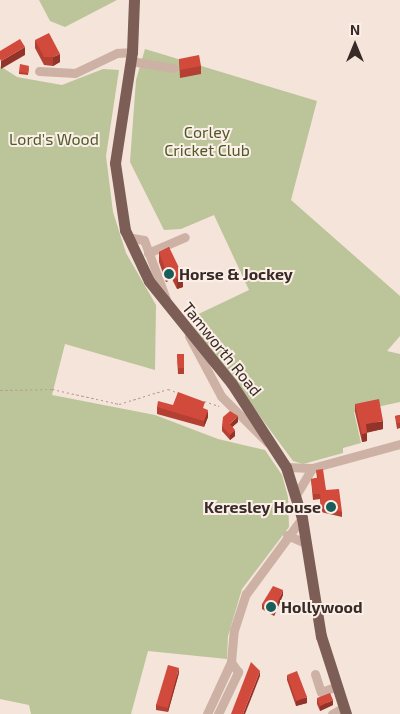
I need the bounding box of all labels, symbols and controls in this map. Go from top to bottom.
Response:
north arrow [330,20,380,70]
text: N [350,21,360,38]
park label: Corley Cricket Club [164,122,250,160]
park label: Lord's Wood [9,129,99,149]
place label: Horse & Jockey [179,264,293,284]
marker: Horse & Jockey [163,268,175,280]
street label: Tamworth Road [178,298,266,400]
place label: Keresley House [204,497,321,517]
marker: Keresley House [325,501,337,513]
place label: Hollywood [281,597,363,617]
marker: Hollywood [265,601,277,613]

